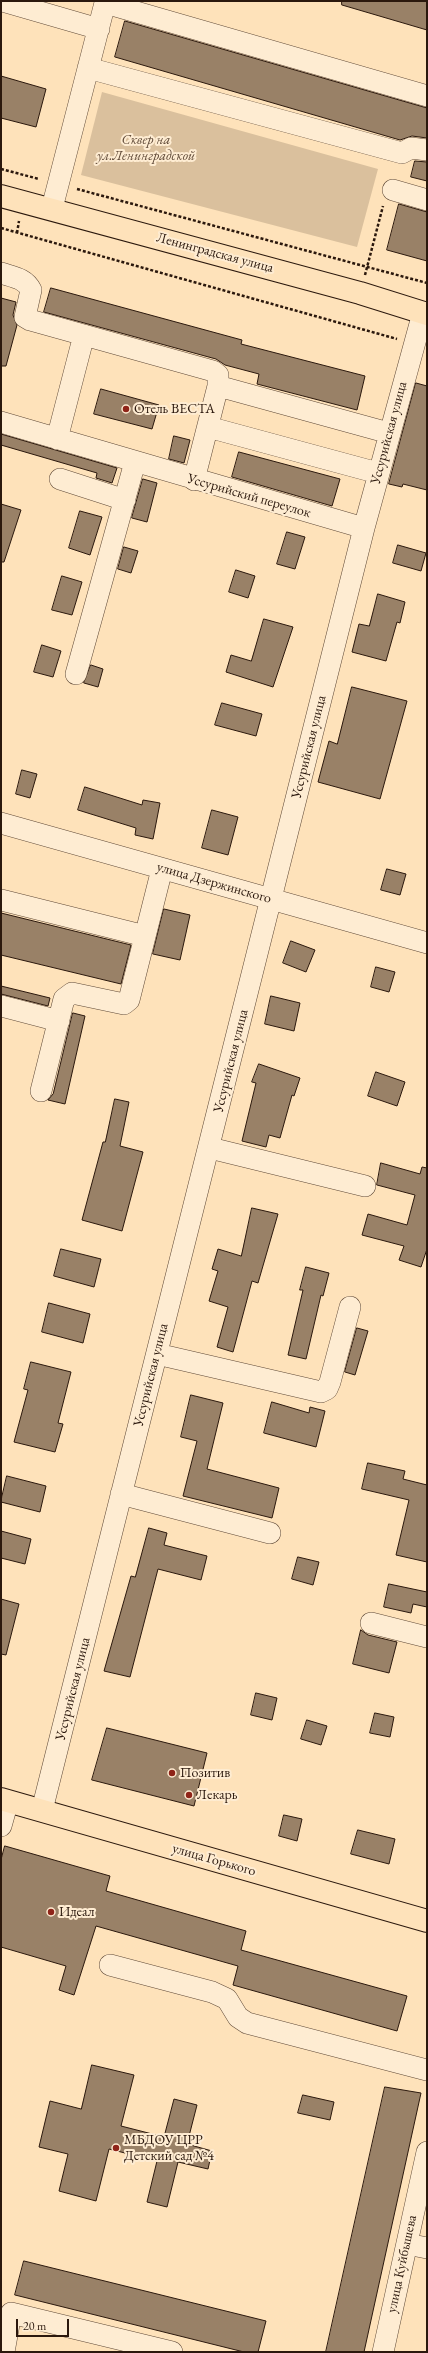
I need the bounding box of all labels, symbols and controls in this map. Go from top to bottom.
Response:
park label: Сквер на ул.Ленинградской [97,132,195,164]
street label: Ленинградская улица [155,229,275,277]
street label: Уссурийская улица [367,380,411,486]
place label: Отель ВЕСТА [134,401,215,417]
marker: Отель ВЕСТА [121,404,131,414]
street label: Уссурийский переулок [185,470,313,522]
street label: Уссурийская улица [288,694,330,800]
street label: улица Дзержинского [155,859,273,907]
street label: Уссурийская улица [210,1008,252,1114]
street label: Уссурийская улица [130,1322,172,1428]
street label: Уссурийская улица [52,1636,94,1742]
place label: Позитив [180,1765,230,1781]
marker: Позитив [167,1768,177,1778]
place label: Лекарь [197,1787,237,1803]
marker: Лекарь [184,1790,194,1800]
street label: улица Горького [170,1840,258,1880]
place label: Идеал [59,1904,94,1920]
marker: Идеал [46,1907,56,1917]
place label: МБДОУ ЦРР Детский сад №4 [124,2132,214,2164]
marker: МБДОУ ЦРР Детский сад №4 [111,2143,121,2153]
street label: улица Куйбышева [383,2214,421,2314]
scale bar [18,2311,71,2337]
text: 20 m [23,2318,46,2334]

